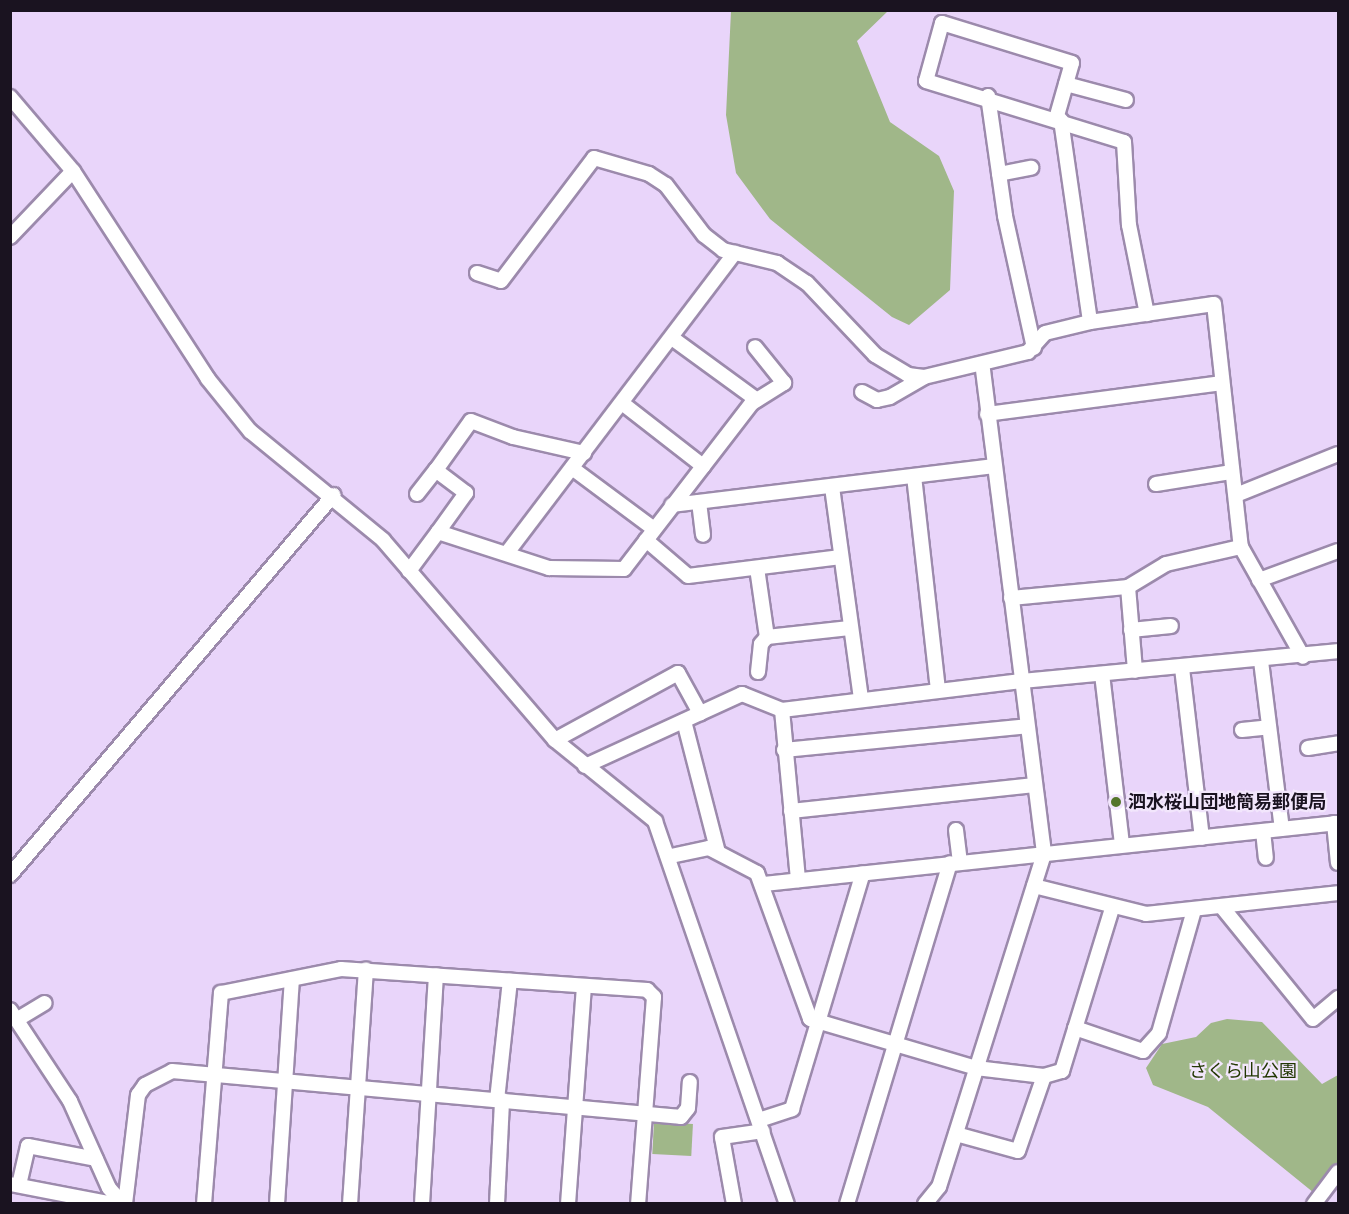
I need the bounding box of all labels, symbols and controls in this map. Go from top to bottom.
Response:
place label: 泗水桜山団地簡易郵便局 [1128,791,1326,813]
marker: 泗水桜山団地簡易郵便局 [1109,795,1123,809]
park label: さくら山公園 [1189,1060,1297,1082]

